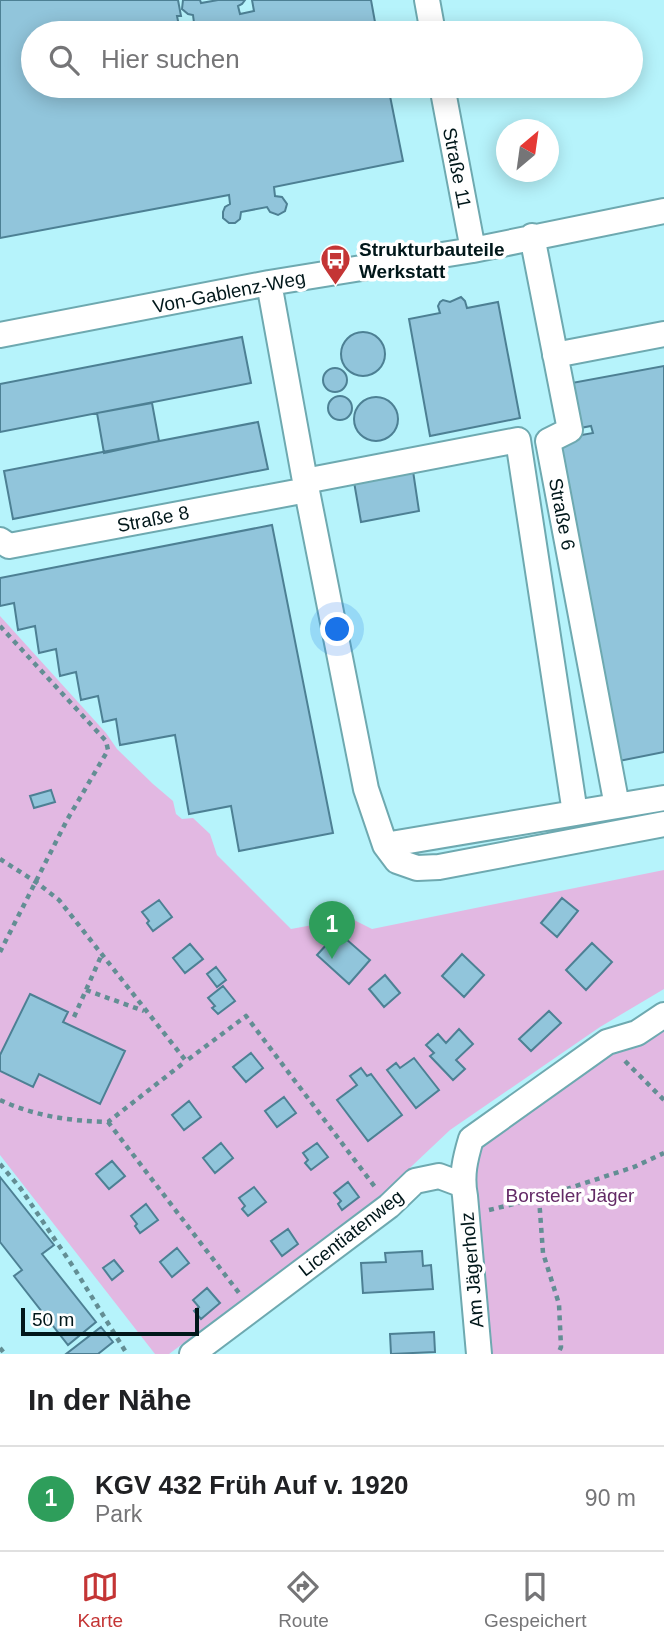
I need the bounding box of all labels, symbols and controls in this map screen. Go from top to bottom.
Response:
search box [21,21,643,98]
icon: search [45,41,83,79]
text: Hier suchen [101,44,240,74]
north arrow [496,119,559,182]
street label: Straße 11 [439,126,475,210]
place label: Strukturbauteile Werkstatt [359,239,505,282]
bus stop icon: Strukturbauteile Werkstatt [319,243,353,287]
street label: Von-Gablenz-Weg [151,267,307,317]
street label: Straße 6 [545,476,579,552]
street label: Straße 8 [115,502,191,536]
your location [320,612,354,646]
pin: 1 [309,901,355,959]
park label: Borsteler Jäger [506,1185,635,1206]
street label: Licentiatenweg [295,1186,407,1280]
street label: Am Jägerholz [456,1211,488,1329]
scale bar [21,1305,200,1337]
text: 50 m [32,1309,74,1330]
text: In der Nähe [28,1383,191,1416]
text: KGV 432 Früh Auf v. 1920 [95,1470,409,1500]
text: 1 [45,1485,57,1511]
text: 90 m [585,1485,636,1511]
text: Park [95,1501,142,1527]
tab: Karte [78,1568,123,1632]
tab: Route [278,1568,329,1632]
tab: Gespeichert [484,1568,586,1632]

